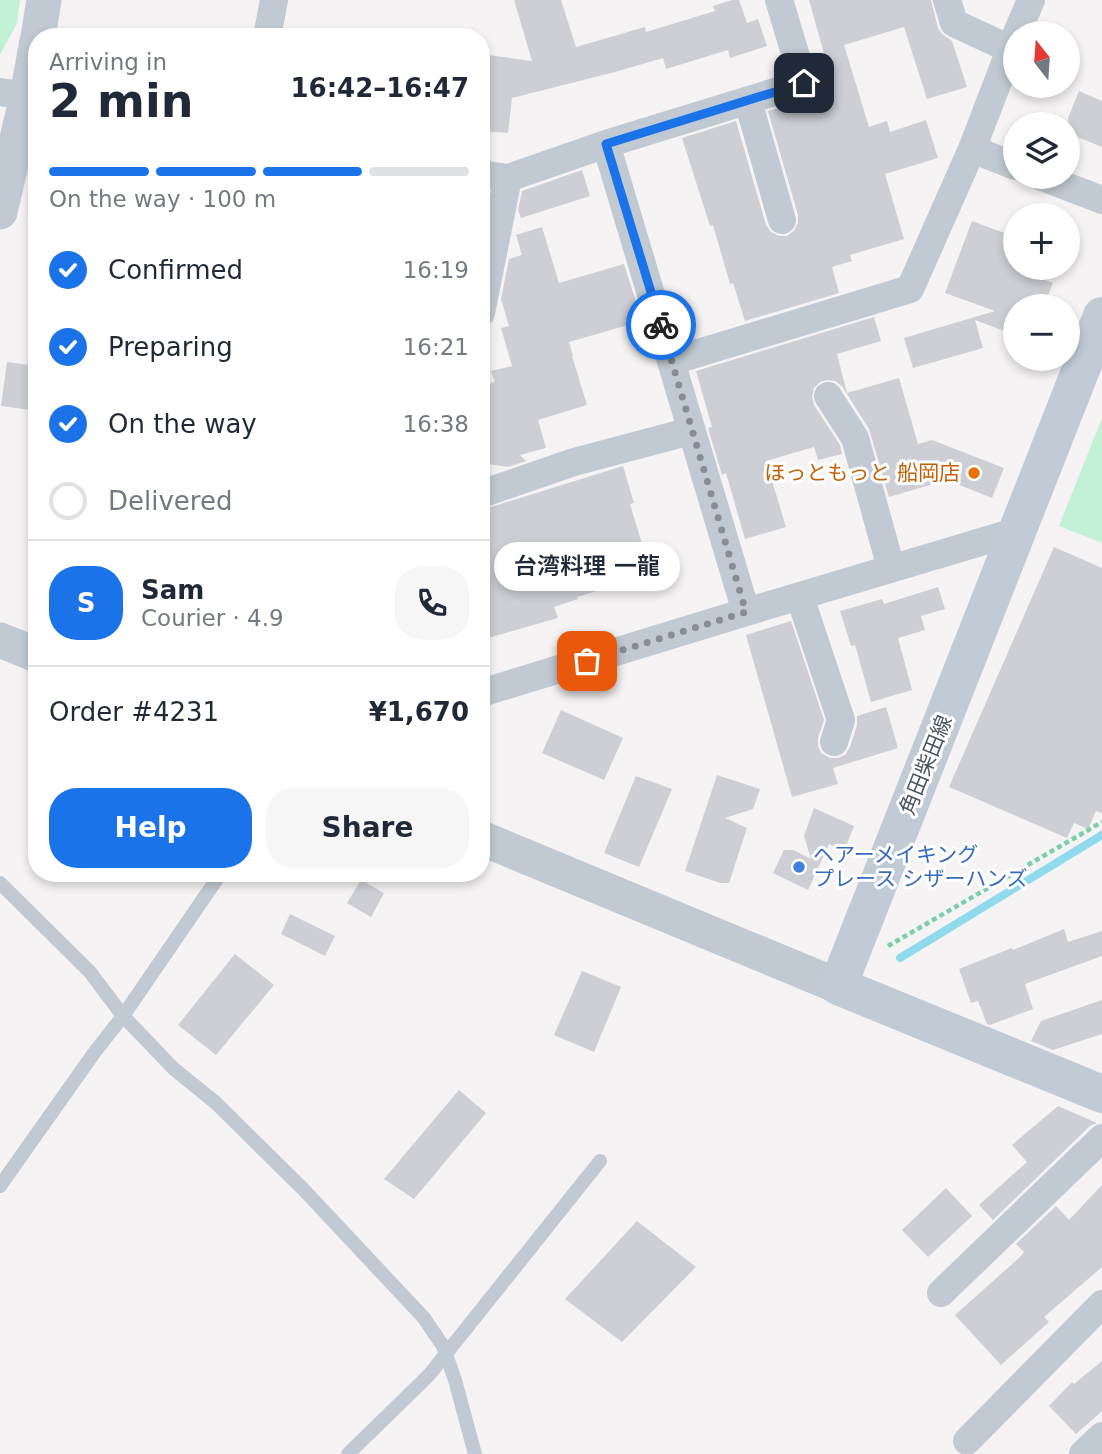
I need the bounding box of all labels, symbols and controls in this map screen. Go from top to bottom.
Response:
north arrow [1003,21,1080,98]
map controls [1003,21,1080,371]
text: Arriving in [49,49,167,75]
pin [774,53,834,113]
icon: home [785,64,823,102]
text: 16:42–16:47 [290,73,469,103]
text: 2 min [49,74,193,128]
button: layers [1003,112,1080,189]
text: On the way · 100 m [49,186,276,212]
button: + [1003,203,1080,280]
icon: check [49,251,87,289]
text: Confirmed [108,255,243,285]
text: 16:19 [403,257,469,283]
courier [626,290,696,360]
button: − [1003,294,1080,371]
icon: bike [642,306,680,344]
icon: check [49,328,87,366]
text: Preparing [108,332,233,362]
text: 16:21 [403,334,469,360]
icon: check [49,405,87,443]
text: On the way [108,409,257,439]
text: 16:38 [403,411,469,437]
place label: ほっともっと 船岡店 [764,461,960,485]
marker: ほっともっと 船岡店 [966,465,982,481]
text: Delivered [108,486,232,516]
callout: 台湾料理 一龍 [494,542,680,591]
text: 台湾料理 一龍 [514,553,660,579]
button: phone [395,566,469,640]
text: Sam [141,575,204,605]
text: S [77,588,95,618]
text: Courier · 4.9 [141,605,284,631]
pin [557,631,617,691]
icon: bag [568,642,606,680]
text: Order #4231 [49,697,219,727]
text: ¥1,670 [369,697,469,727]
street label: 角田柴田線 [895,712,957,818]
button: Help [49,788,252,868]
button: Share [266,788,469,868]
place label: ヘアーメイキング プレース シザーハンズ [813,843,1028,891]
marker: ヘアーメイキング プレース シザーハンズ [791,859,807,875]

